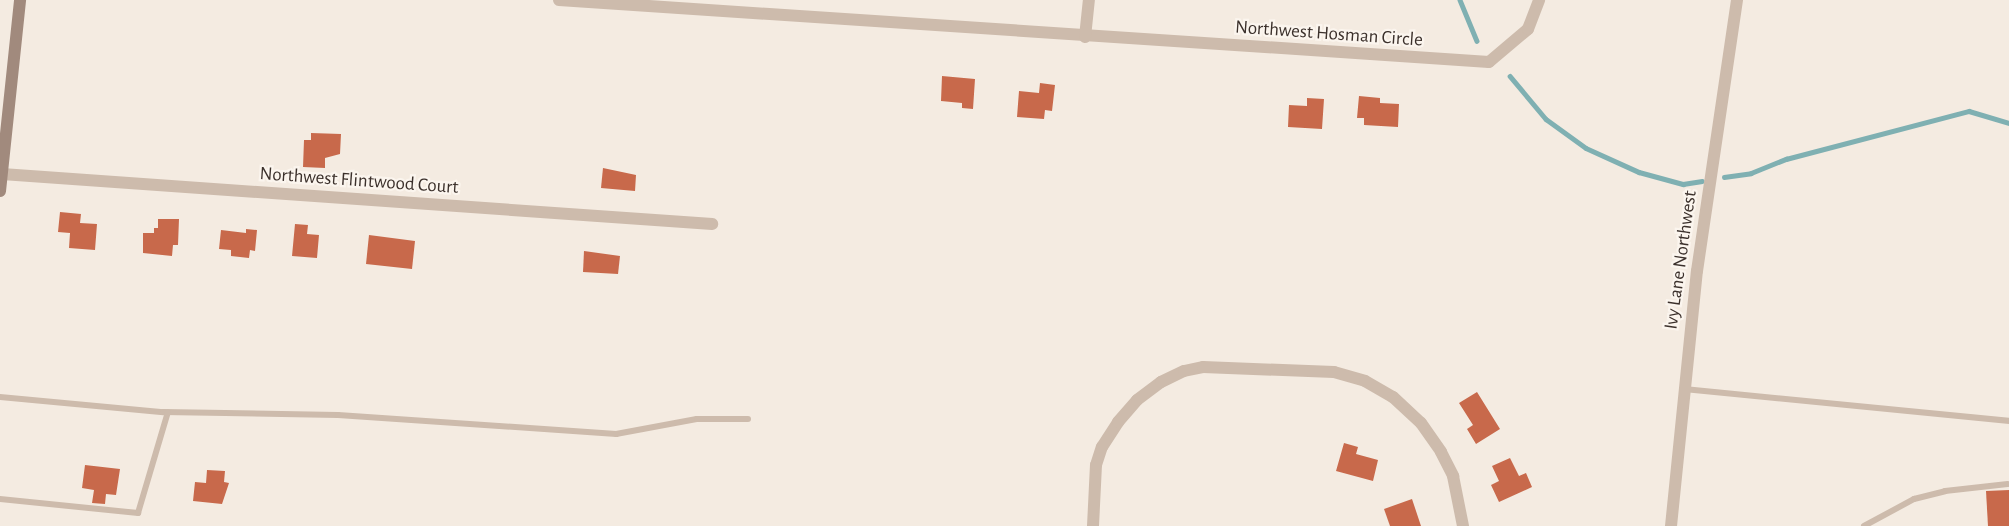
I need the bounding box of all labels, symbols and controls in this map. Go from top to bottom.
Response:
street label: Northwest Hosman Circle [1234,16,1424,52]
street label: Northwest Flintwood Court [259,163,459,199]
street label: Ivy Lane Northwest [1660,189,1702,331]

